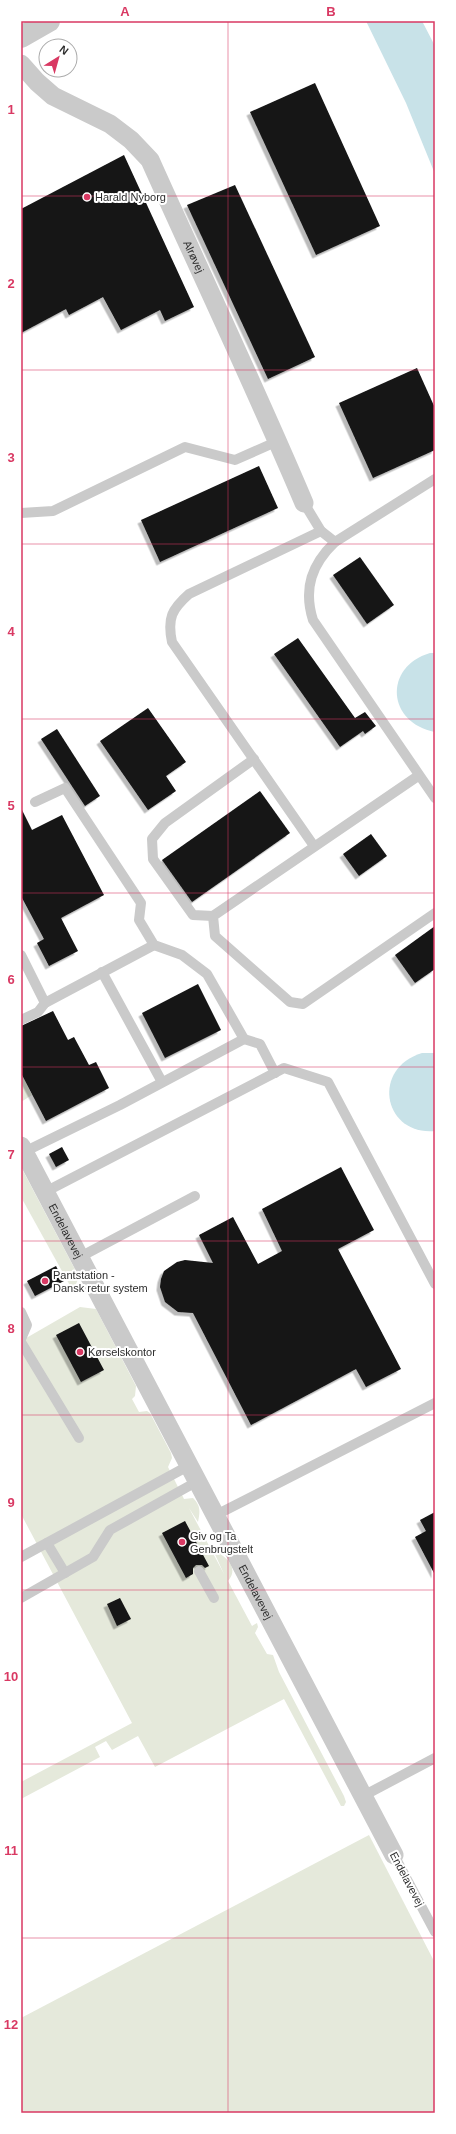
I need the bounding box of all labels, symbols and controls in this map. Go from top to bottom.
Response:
text: A [120,4,130,19]
text: B [326,4,336,19]
north arrow [38,38,78,78]
text: N [57,43,71,57]
text: 1 [7,102,15,117]
place label: Harald Nyborg [95,191,166,203]
marker: Harald Nyborg [82,192,92,202]
street label: Alrøvej [181,239,206,275]
text: 2 [7,276,15,291]
text: 3 [7,450,15,465]
text: 4 [7,624,15,639]
text: 5 [7,798,15,813]
text: 6 [7,972,15,987]
text: 7 [7,1147,15,1162]
street label: Endelavevej [46,1202,85,1260]
place label: Pantstation - Dansk retur system [53,1269,148,1294]
marker: Pantstation - Dansk retur system [40,1276,50,1286]
text: 8 [7,1321,15,1336]
place label: Kørselskontor [88,1346,156,1358]
marker: Kørselskontor [75,1347,85,1357]
text: 9 [7,1495,15,1510]
place label: Giv og Ta Genbrugstelt [190,1530,253,1555]
marker: Giv og Ta Genbrugstelt [177,1537,187,1547]
street label: Endelavevej [236,1563,275,1621]
text: 10 [4,1669,18,1684]
text: 11 [4,1843,18,1858]
street label: Endelavevej [388,1850,426,1908]
text: 12 [4,2017,18,2032]

